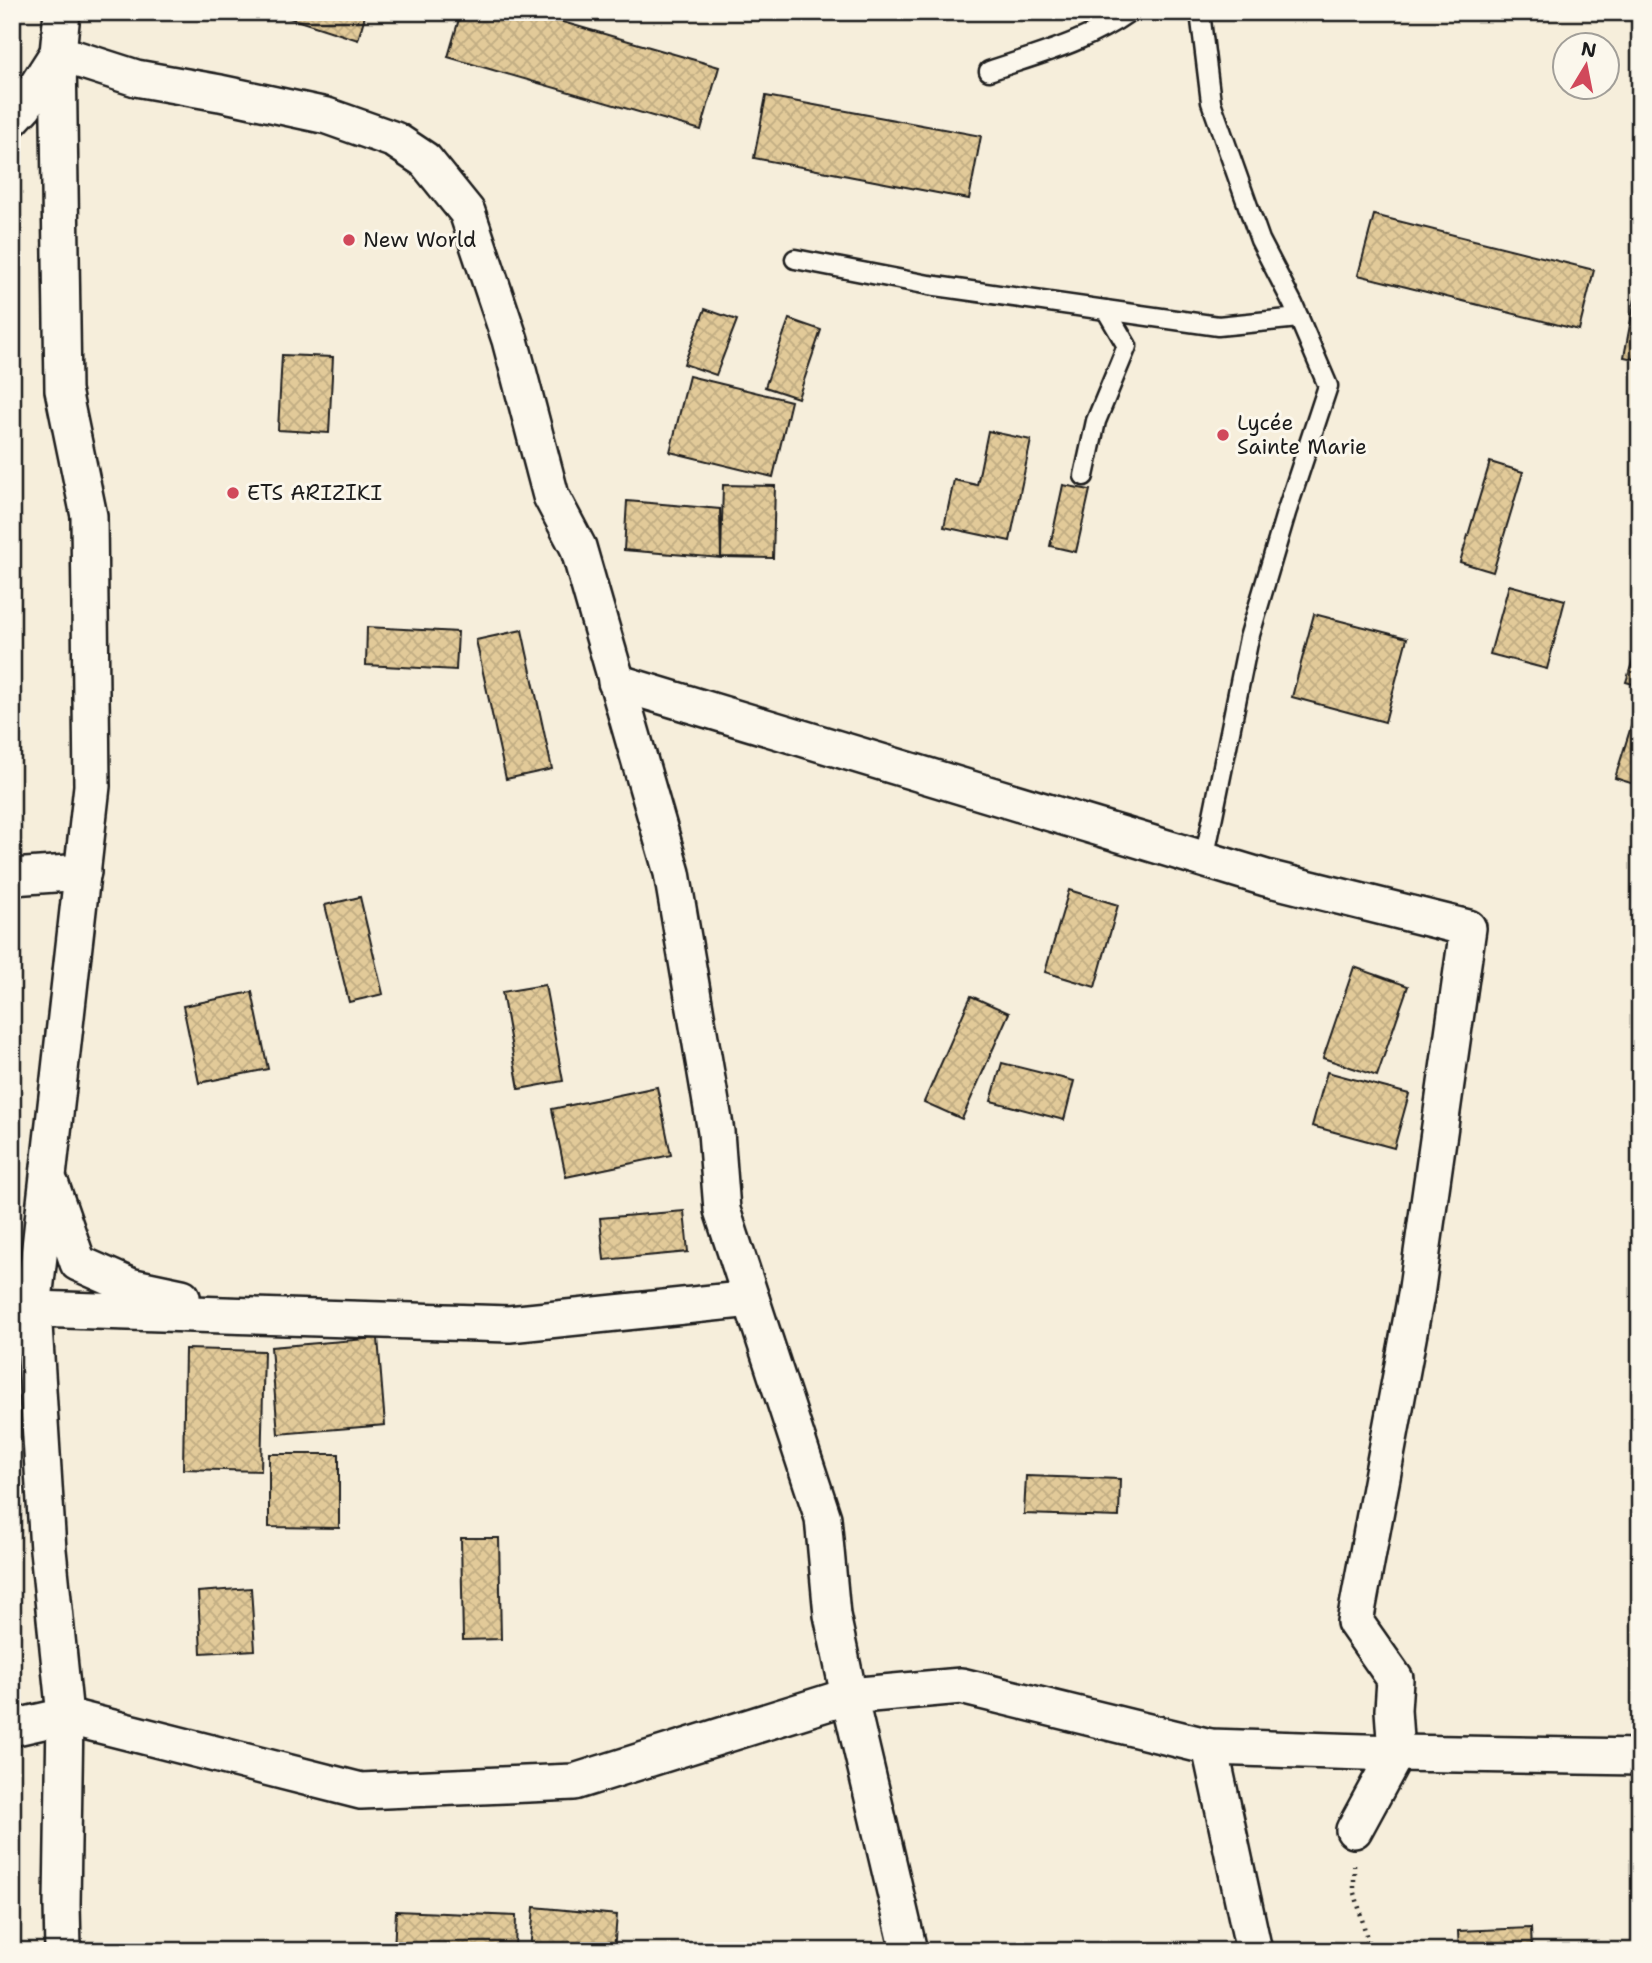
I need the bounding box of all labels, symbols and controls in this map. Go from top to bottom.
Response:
north arrow [1550,32,1620,102]
text: N [1579,36,1598,63]
place label: New World [363,226,476,254]
marker: New World [341,232,357,248]
place label: Lycée Sainte Marie [1237,409,1367,461]
marker: Lycée Sainte Marie [1215,427,1231,443]
place label: ETS ARIZIKI [247,479,382,507]
marker: ETS ARIZIKI [225,485,241,501]

